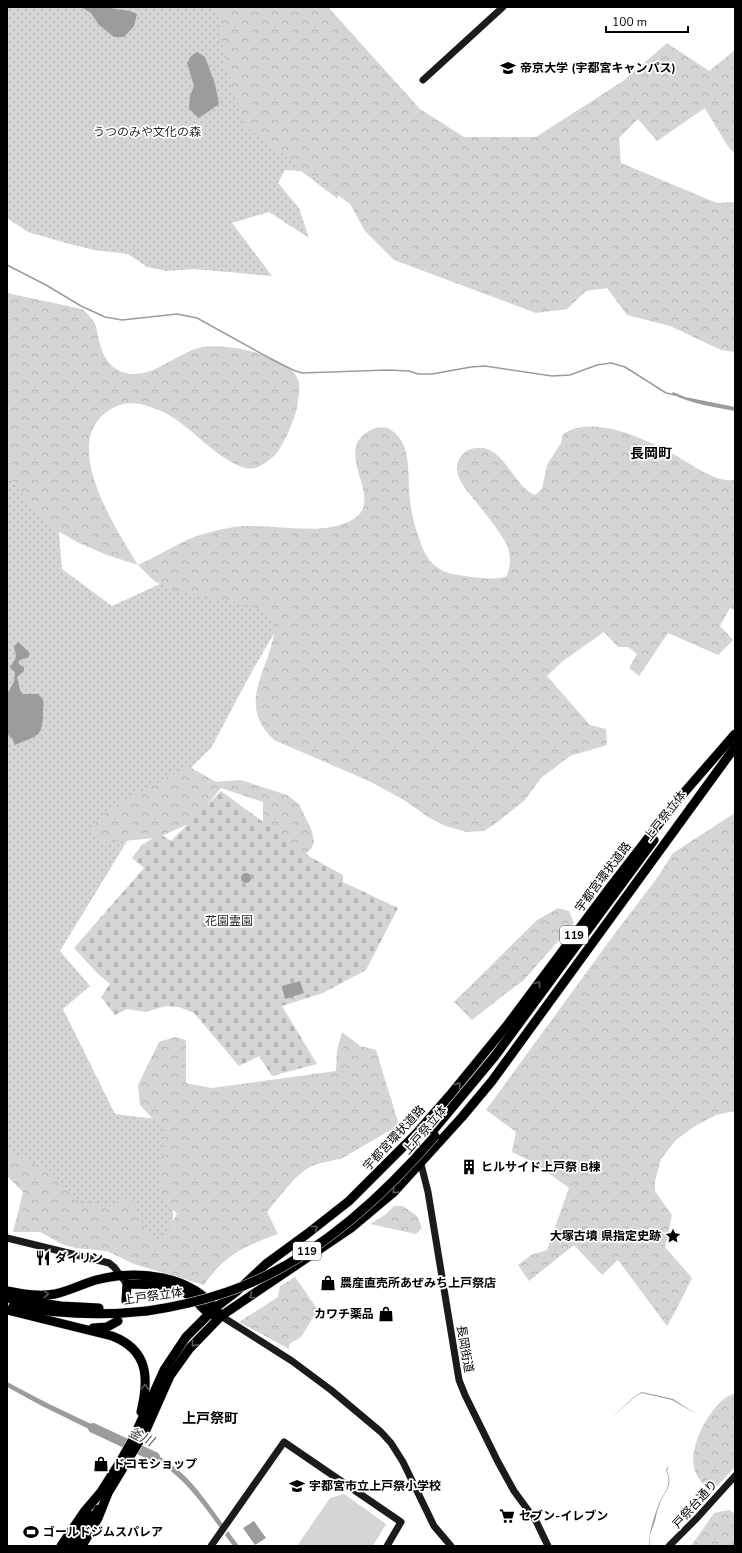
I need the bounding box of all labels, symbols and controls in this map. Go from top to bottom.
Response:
scale bar [606,8,688,34]
text: 100 m [612,14,647,30]
school or university icon: 帝京大学 (宇都宮キャンパス) [499,59,517,77]
place label: 帝京大学 (宇都宮キャンパス) [520,60,676,76]
park label: うつのみや文化の森 [93,124,201,140]
district label: 長岡町 [630,444,672,463]
street label: 上戸祭立体 [640,787,690,845]
street label: 宇都宮環状道路 [571,839,635,915]
park label: 花園霊園 [205,913,253,929]
road number: 119 [560,926,588,944]
one-way arrow [533,981,540,988]
one-way arrow [453,1083,460,1090]
street label: 宇都宮環状道路 [359,1102,429,1174]
street label: 上戸祭立体 [399,1102,451,1158]
building icon: ヒルサイド上戸祭 B棟 [460,1158,478,1176]
place label: ヒルサイド上戸祭 B棟 [481,1159,601,1175]
one-way arrow [392,1186,400,1194]
one-way arrow [310,1226,317,1233]
place icon: 大塚古墳 県指定史跡 [664,1227,682,1245]
place label: 大塚古墳 県指定史跡 [550,1228,661,1244]
road number: 119 [293,1242,321,1260]
restaurant icon: ダイリン [34,1249,52,1267]
place label: ダイリン [55,1250,103,1266]
shop icon: 農産直売所あぜみち上戸祭店 [319,1274,337,1292]
place label: 農産直売所あぜみち上戸祭店 [340,1275,496,1291]
street label: 上戸祭立体 [122,1284,184,1308]
one-way arrow [43,1290,49,1299]
one-way arrow [249,1291,256,1299]
shop icon: カワチ薬品 [377,1305,395,1323]
place label: カワチ薬品 [314,1306,374,1322]
street label: 長岡街道 [453,1324,477,1374]
one-way arrow [191,1339,198,1347]
one-way arrow [141,1384,149,1390]
district label: 上戸祭町 [182,1409,238,1428]
water label: 釜川 [125,1423,158,1452]
shop icon: ドコモショップ [92,1455,110,1473]
place label: ドコモショップ [113,1456,197,1472]
street label: 戸祭台通り [669,1476,721,1532]
school or university icon: 宇都宮市立上戸祭小学校 [288,1477,306,1495]
place label: 宇都宮市立上戸祭小学校 [309,1478,441,1494]
supermarket icon: セブン-イレブン [498,1507,516,1525]
place label: セブン-イレブン [519,1508,608,1524]
sports icon: ゴールドジムスパレア [22,1523,40,1541]
place label: ゴールドジムスパレア [43,1524,163,1540]

